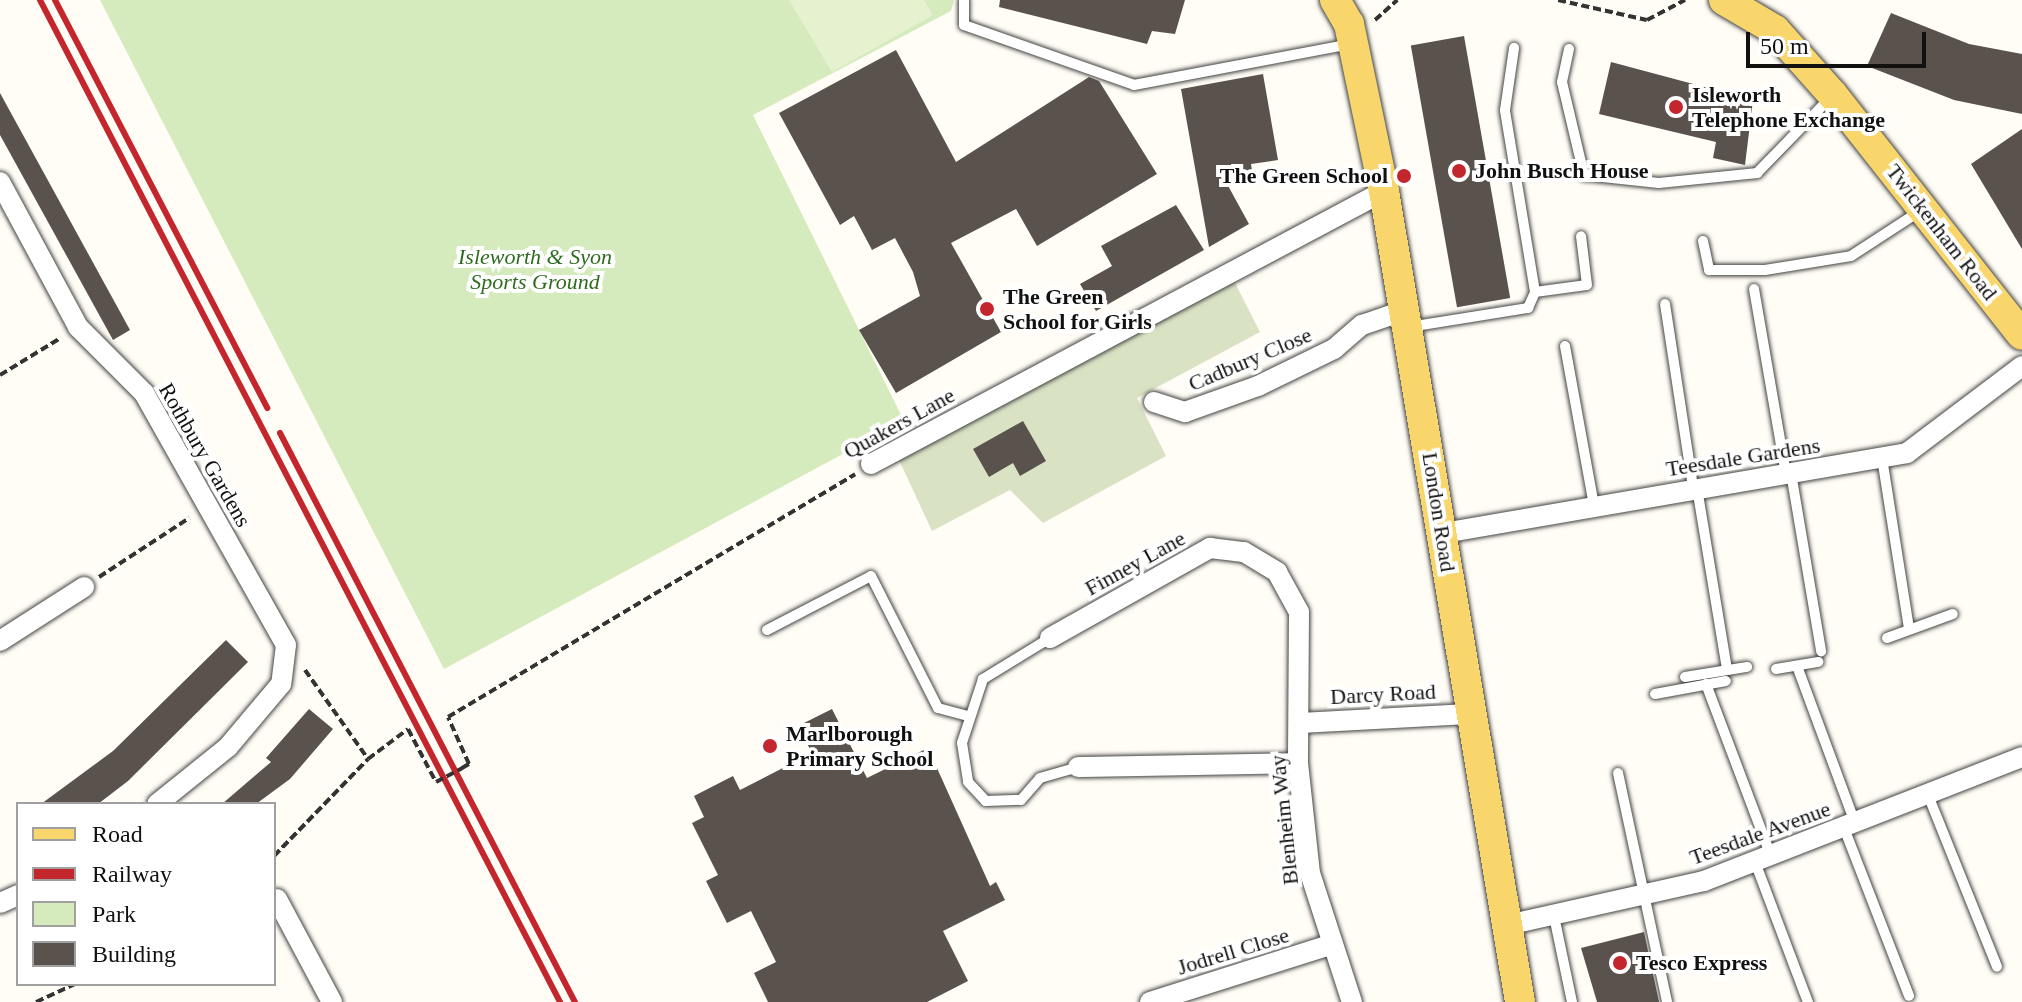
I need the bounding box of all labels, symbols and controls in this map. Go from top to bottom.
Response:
scale bar [1750,16,1930,66]
text: 50 m [1760,33,1809,59]
place label: Isleworth Telephone Exchange [1692,81,1885,132]
marker: Isleworth Telephone Exchange [1667,98,1685,116]
place label: John Busch House [1475,158,1649,184]
street label: Twickenham Road [1881,159,2003,305]
marker: John Busch House [1450,162,1468,180]
place label: The Green School [1220,163,1388,189]
marker: The Green School [1395,167,1413,185]
park label: Isleworth & Syon Sports Ground [458,243,612,294]
place label: The Green School for Girls [1003,283,1152,334]
marker: The Green School for Girls [978,300,996,318]
street label: Cadbury Close [1184,321,1316,397]
street label: Rothbury Gardens [153,378,257,532]
street label: Quakers Lane [839,382,959,464]
street label: Teesdale Gardens [1664,432,1822,482]
street label: London Road [1417,450,1461,574]
street label: Finney Lane [1080,525,1190,601]
street label: Darcy Road [1330,678,1436,710]
place label: Marlborough Primary School [786,720,933,772]
marker: Marlborough Primary School [761,737,779,755]
street label: Blenheim Way [1264,754,1304,886]
street label: Teesdale Avenue [1686,795,1834,871]
legend [16,802,276,986]
text: Road [92,821,143,847]
text: Railway [92,861,172,887]
text: Park [92,901,136,927]
street label: Jodrell Close [1174,921,1292,981]
text: Building [92,941,176,967]
place label: Tesco Express [1636,950,1767,976]
marker: Tesco Express [1611,954,1629,972]

